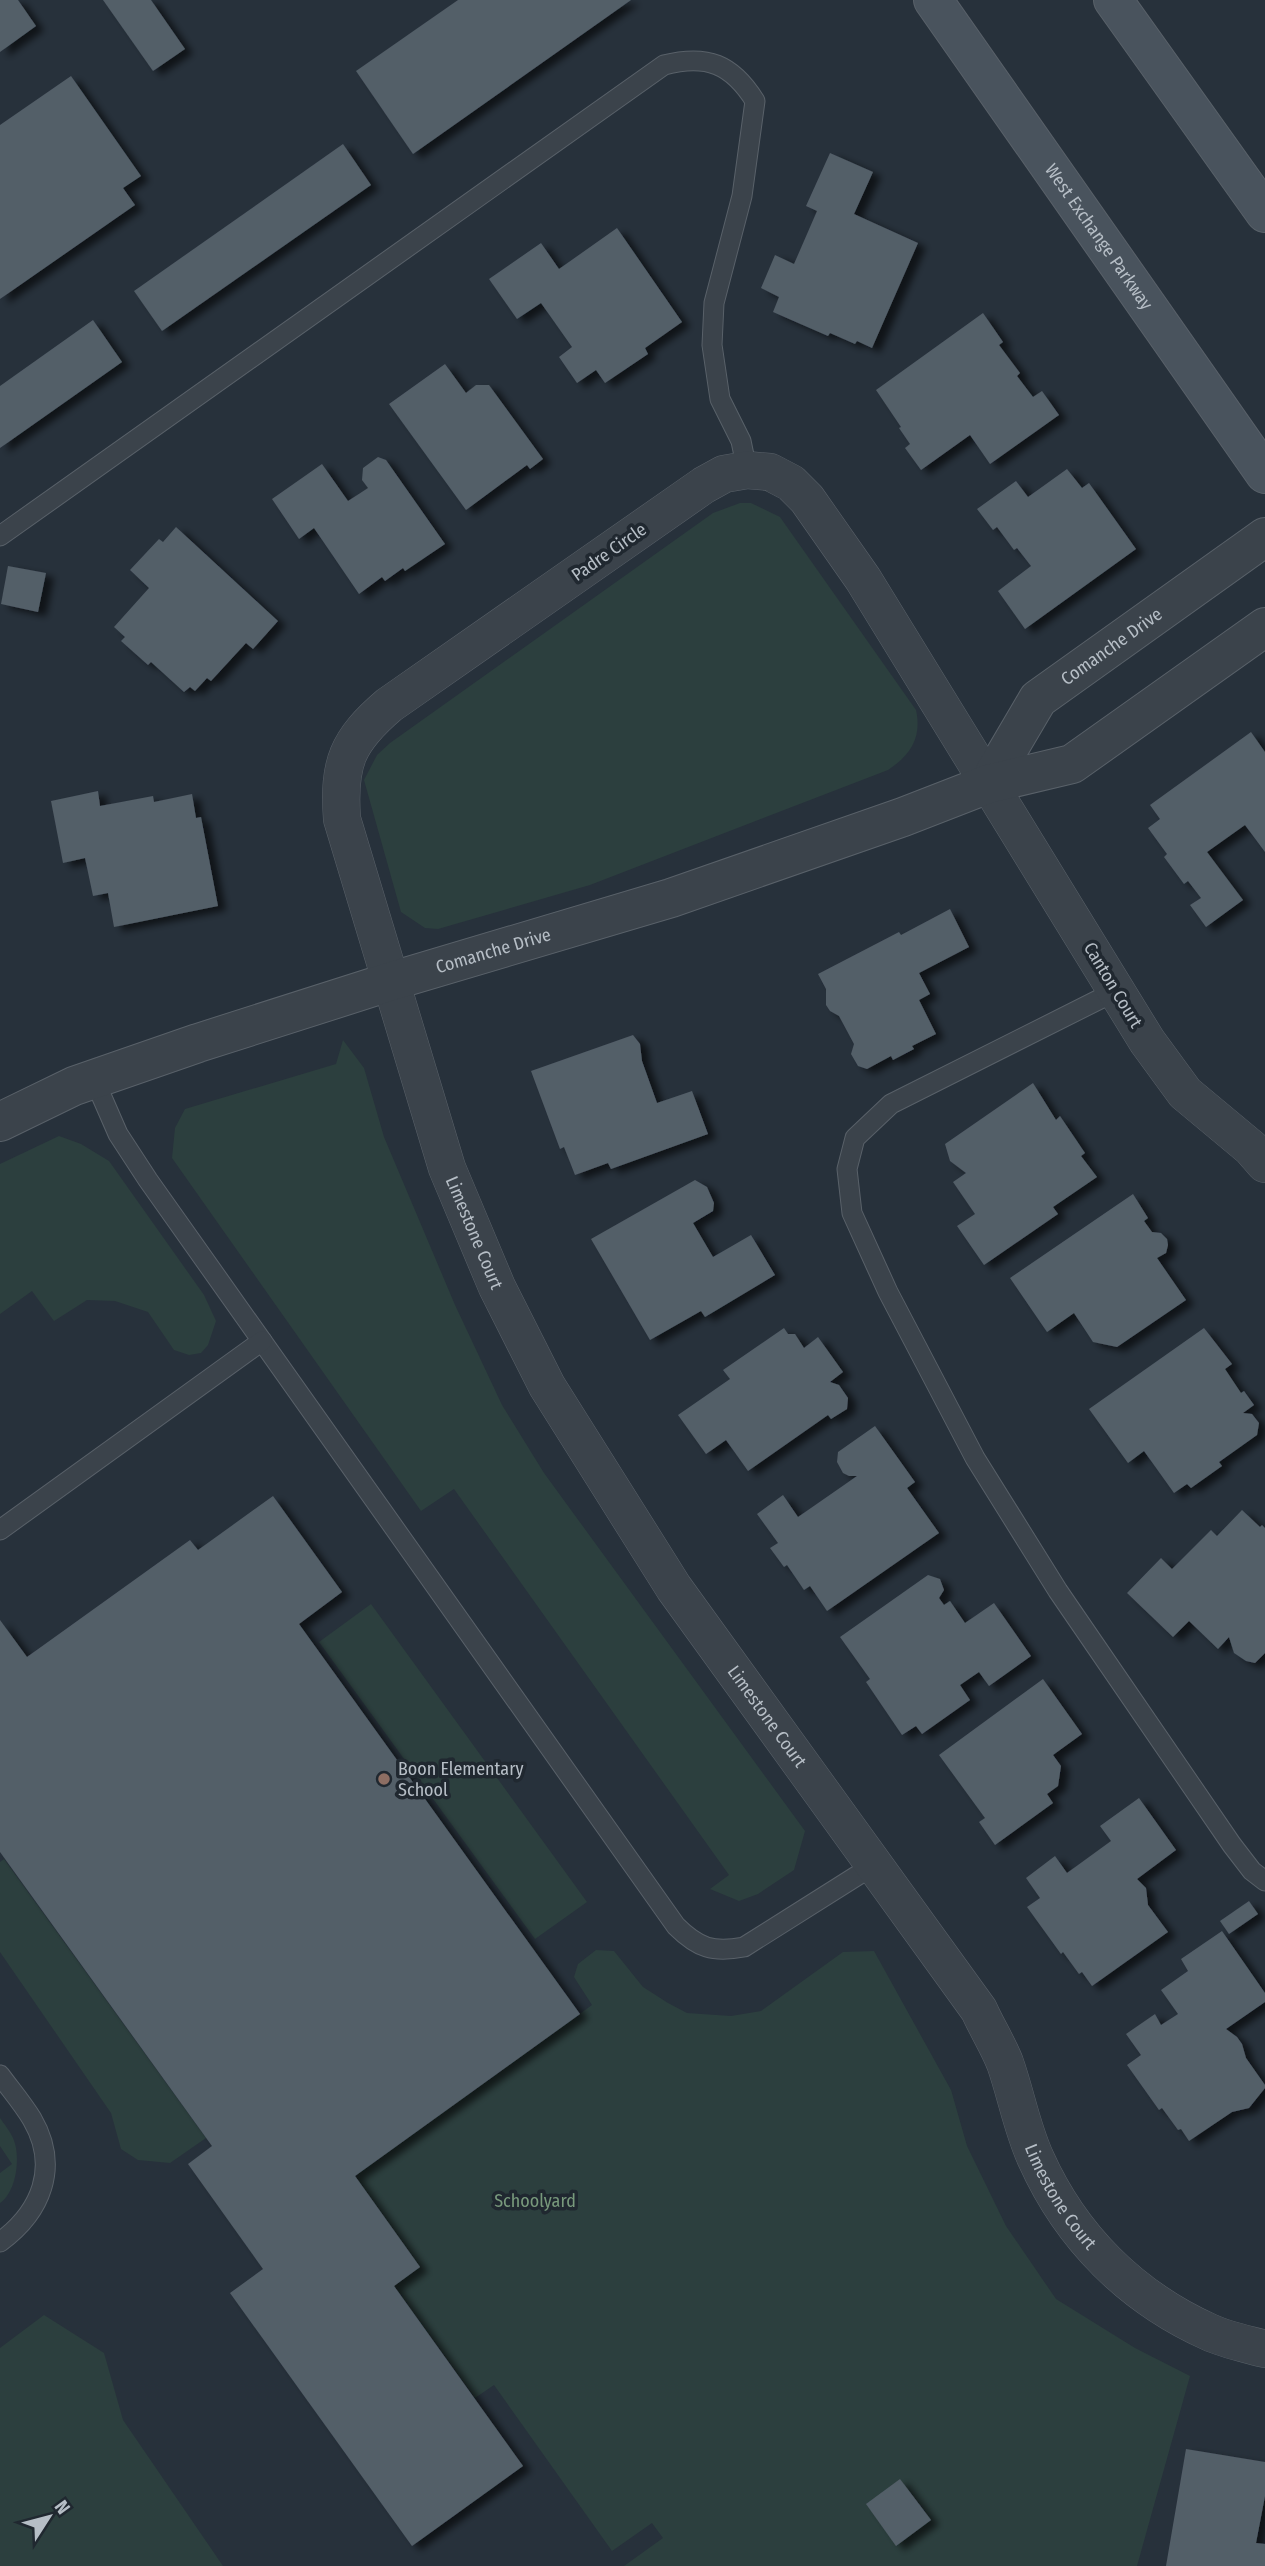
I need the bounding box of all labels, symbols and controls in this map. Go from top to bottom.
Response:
street label: West Exchange Parkway [1040,159,1158,314]
street label: Padre Circle [567,518,651,586]
street label: Comanche Drive [1057,603,1166,690]
street label: Comanche Drive [433,923,554,978]
street label: Canton Court [1079,938,1147,1032]
street label: Limestone Court [441,1173,508,1293]
street label: Limestone Court [723,1661,811,1772]
place label: Boon Elementary School [398,1758,523,1801]
marker: Boon Elementary School [376,1771,392,1787]
street label: Limestone Court [1020,2141,1101,2254]
park label: Schoolyard [494,2190,576,2212]
north arrow [14,2482,84,2552]
text: N [50,2496,75,2519]

